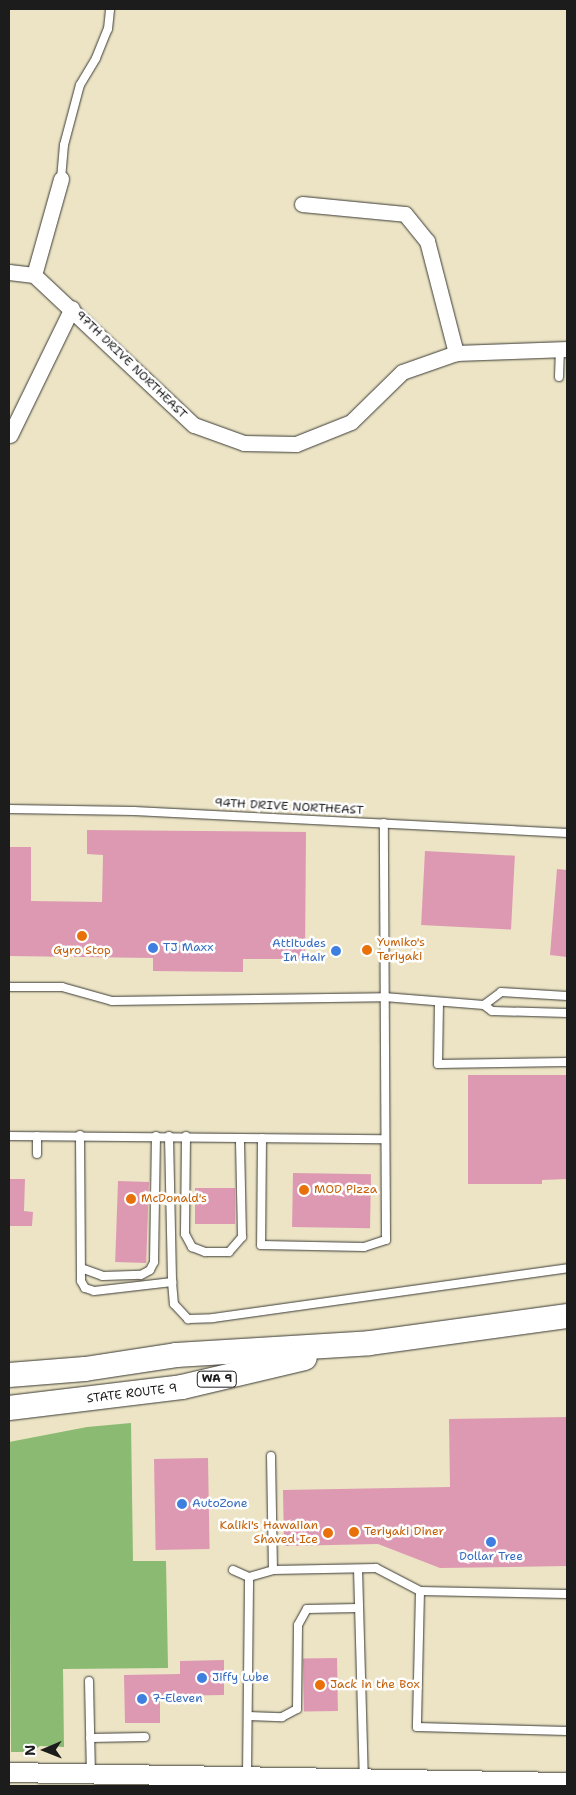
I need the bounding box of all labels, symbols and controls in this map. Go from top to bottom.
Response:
street label: 97TH DRIVE NORTHEAST [72,308,190,422]
street label: 94TH DRIVE NORTHEAST [214,796,364,818]
marker: Gyro Stop [76,930,88,942]
place label: Yumiko's Teriyaki [377,936,425,964]
place label: Attitudes In Hair [272,937,326,965]
place label: TJ Maxx [163,941,214,955]
marker: TJ Maxx [147,942,159,954]
place label: Gyro Stop [53,944,111,958]
marker: Yumiko's Teriyaki [361,944,373,956]
marker: Attitudes In Hair [330,945,342,957]
place label: MOD Pizza [314,1183,377,1197]
marker: MOD Pizza [298,1184,310,1196]
place label: McDonald's [141,1192,207,1206]
marker: McDonald's [125,1193,137,1205]
road number: WA 9 [196,1370,238,1388]
street label: STATE ROUTE 9 [86,1381,178,1407]
place label: AutoZone [192,1497,248,1511]
marker: AutoZone [176,1498,188,1510]
place label: Kaliki's Hawaiian Shaved Ice [220,1519,318,1547]
place label: Teriyaki Diner [364,1525,444,1539]
marker: Teriyaki Diner [348,1526,360,1538]
marker: Kaliki's Hawaiian Shaved Ice [322,1527,334,1539]
marker: Dollar Tree [485,1536,497,1548]
place label: Dollar Tree [459,1550,523,1564]
place label: Jiffy Lube [212,1671,269,1685]
marker: Jiffy Lube [196,1672,208,1684]
place label: Jack in the Box [330,1678,420,1692]
marker: Jack in the Box [314,1679,326,1691]
place label: 7-Eleven [152,1692,203,1706]
marker: 7-Eleven [136,1693,148,1705]
north arrow [20,1725,70,1775]
text: N [21,1745,39,1756]

